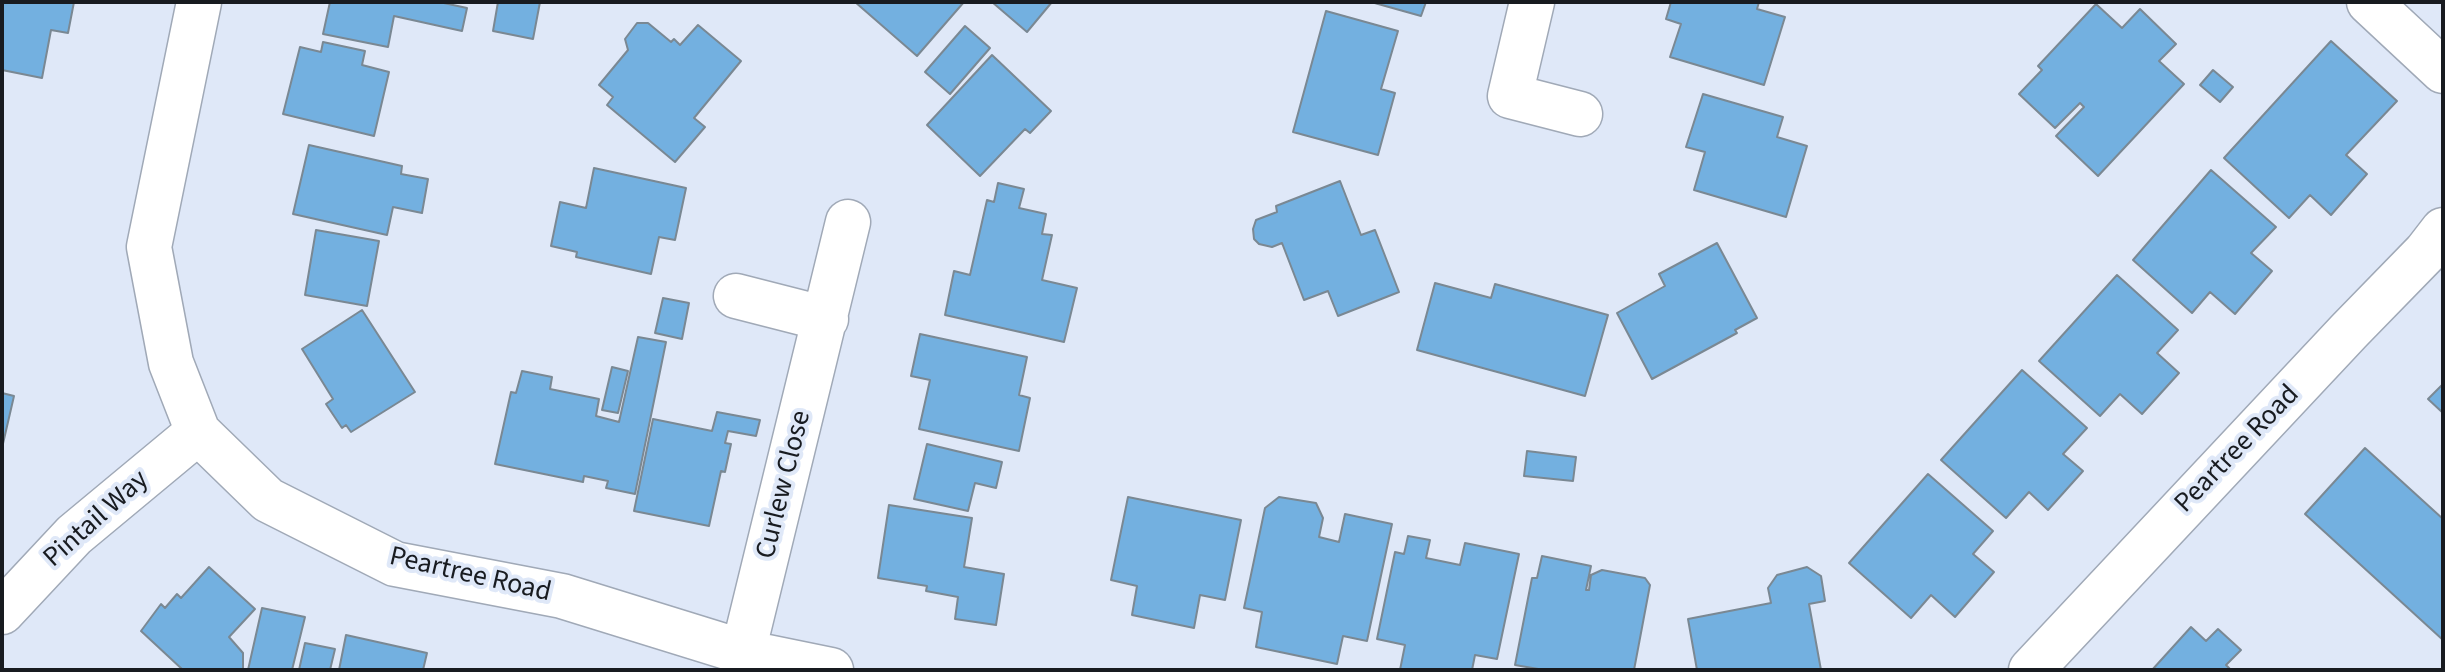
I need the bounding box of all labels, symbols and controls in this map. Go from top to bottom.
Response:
street label: Peartree Road [2169,379,2307,521]
street label: Curlew Close [750,407,820,563]
street label: Pintail Way [38,464,156,576]
street label: Peartree Road [386,541,554,611]

